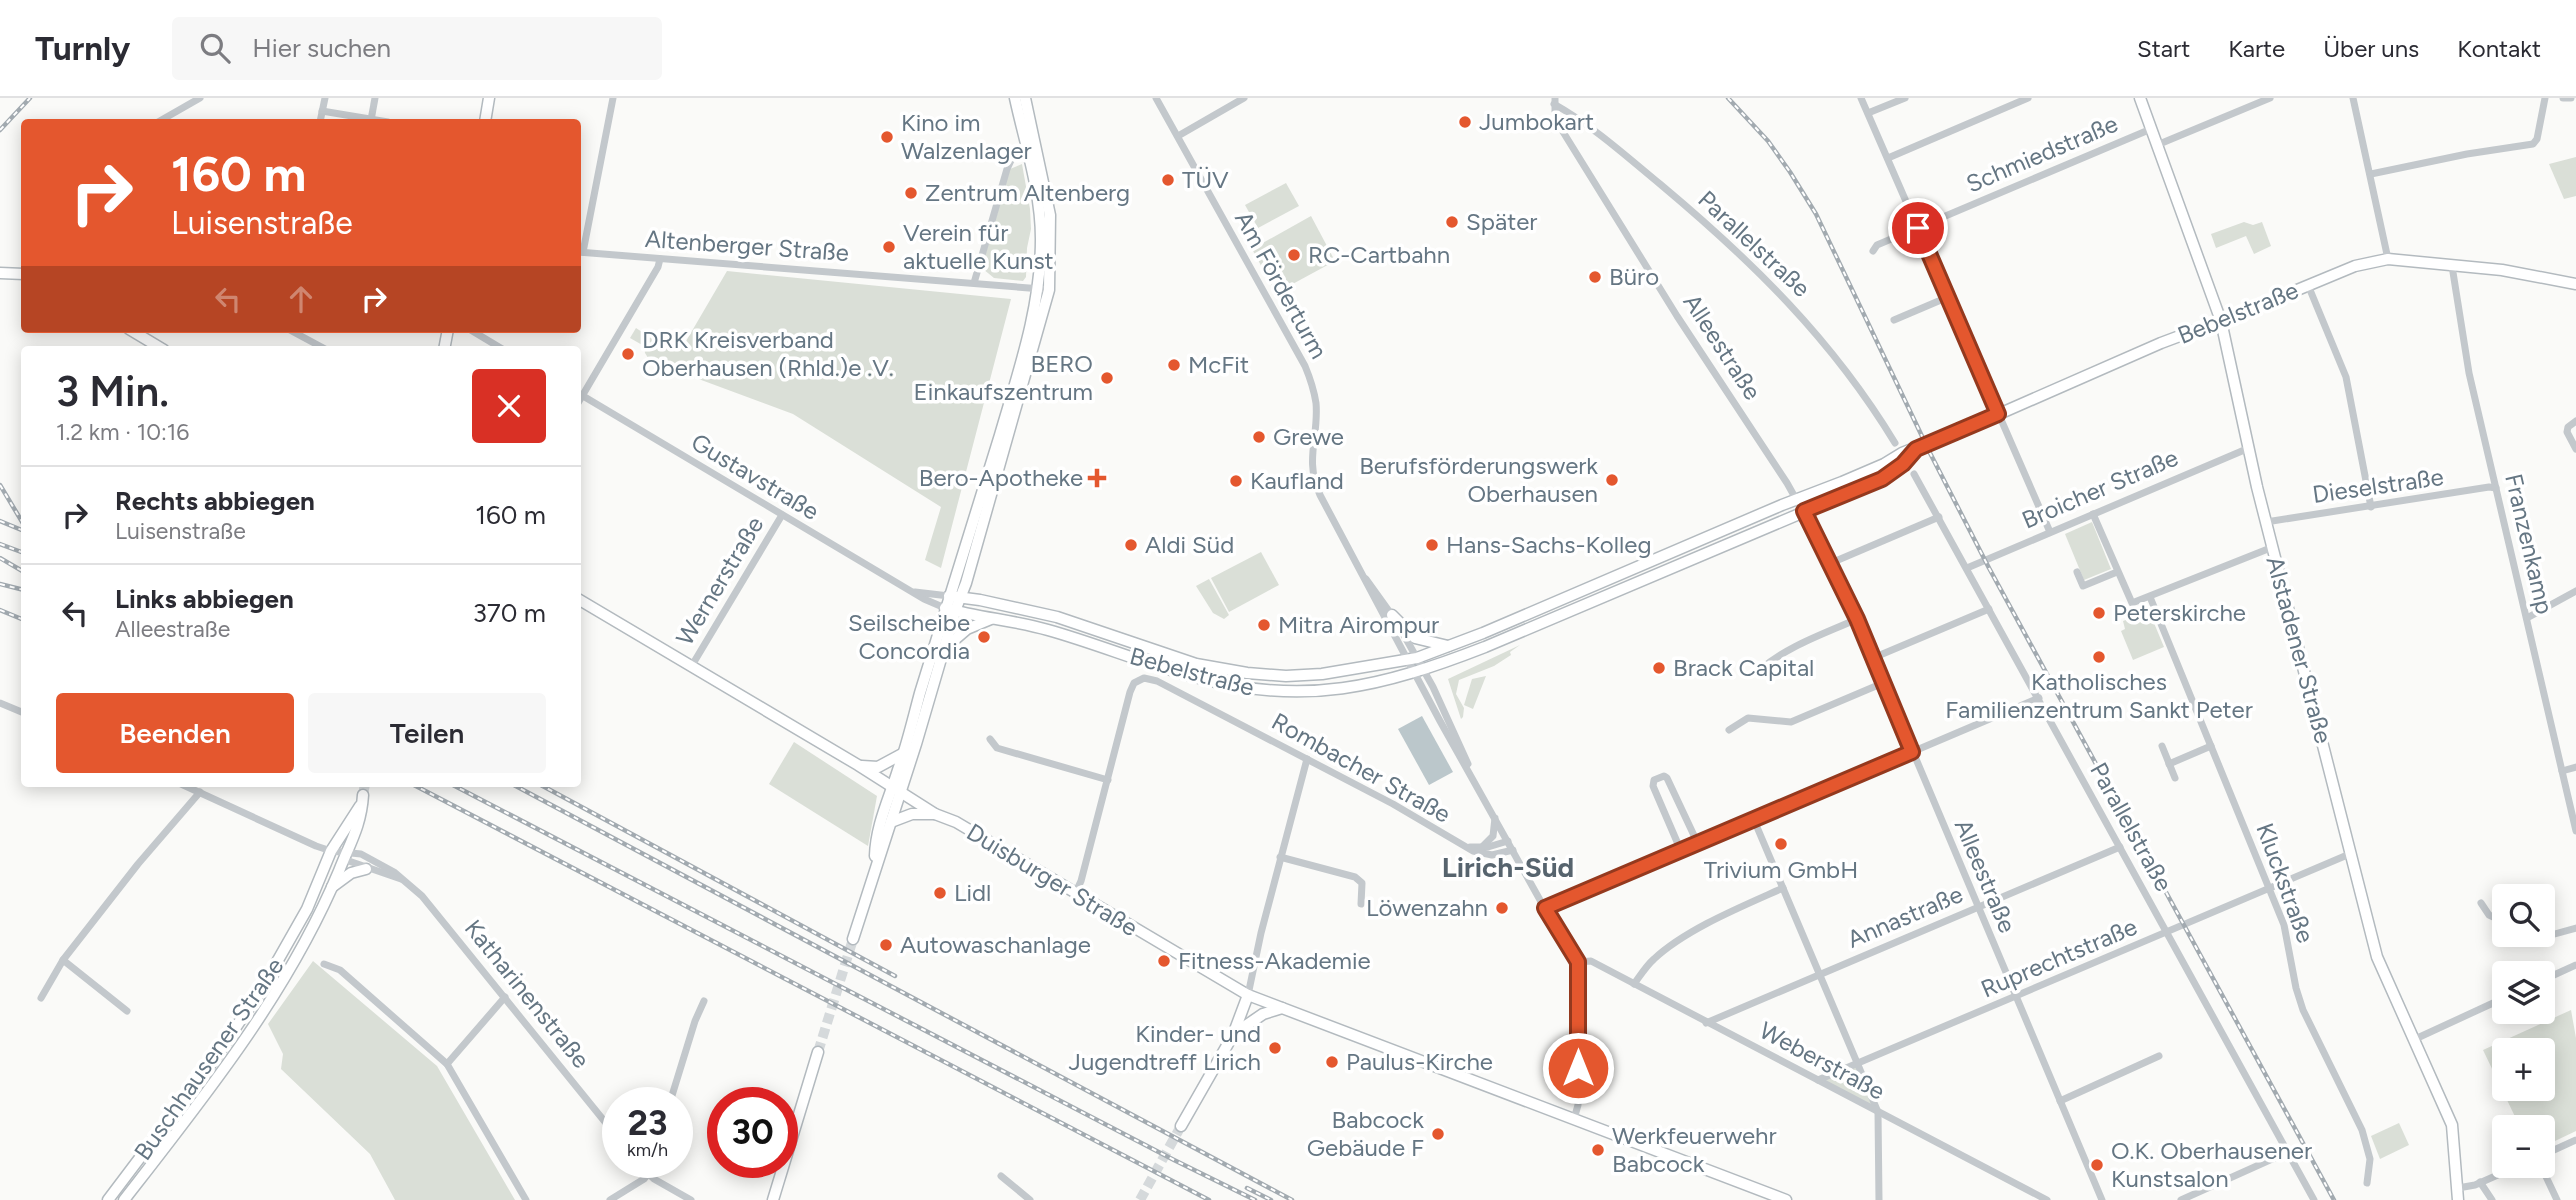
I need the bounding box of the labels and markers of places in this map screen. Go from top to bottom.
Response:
place label: Jumbokart [1479,107,1594,136]
place label: Kino im Walzenlager [901,108,1032,165]
marker: Jumbokart [1457,114,1473,130]
marker: Kino im Walzenlager [879,129,895,145]
place label: TÜV [1182,165,1229,194]
marker: TÜV [1160,172,1176,188]
place label: Zentrum Altenberg [925,178,1130,207]
marker: Zentrum Altenberg [903,185,919,201]
pin [1888,198,1948,258]
place label: Später [1466,207,1537,236]
marker: Später [1444,214,1460,230]
place label: Verein für aktuelle Kunst [903,218,1054,275]
marker: Verein für aktuelle Kunst [881,239,897,255]
place label: RC-Cartbahn [1308,240,1450,269]
marker: RC-Cartbahn [1286,247,1302,263]
place label: Büro [1609,262,1659,291]
marker: Büro [1587,269,1603,285]
place label: DRK Kreisverband Oberhausen (Rhld.)e .V. [642,325,894,382]
marker: DRK Kreisverband Oberhausen (Rhld.)e .V. [620,346,636,362]
place label: BERO Einkaufszentrum [914,349,1093,406]
place label: McFit [1188,350,1249,379]
marker: McFit [1166,357,1182,373]
marker: BERO Einkaufszentrum [1099,370,1115,386]
place label: Grewe [1273,422,1344,451]
marker: Grewe [1251,429,1267,445]
place label: Berufsförderungswerk Oberhausen [1359,451,1598,508]
place label: Bero-Apotheke [919,463,1083,492]
place label: Kaufland [1250,466,1344,495]
marker: Bero-Apotheke [1089,470,1105,486]
marker: Berufsförderungswerk Oberhausen [1604,472,1620,488]
marker: Kaufland [1228,473,1244,489]
place label: Aldi Süd [1145,530,1234,559]
place label: Hans-Sachs-Kolleg [1446,530,1652,559]
marker: Aldi Süd [1123,537,1139,553]
marker: Hans-Sachs-Kolleg [1424,537,1440,553]
place label: Peterskirche [2113,598,2246,627]
marker: Peterskirche [2091,605,2107,621]
place label: Seilscheibe Concordia [848,608,970,665]
place label: Mitra Airompur [1278,610,1439,639]
marker: Mitra Airompur [1256,617,1272,633]
marker: Seilscheibe Concordia [976,629,992,645]
marker: Katholisches Familienzentrum Sankt Peter [2091,649,2107,665]
place label: Brack Capital [1673,653,1814,682]
marker: Brack Capital [1651,660,1667,676]
place label: Katholisches Familienzentrum Sankt Peter [1945,667,2253,724]
marker: Trivium GmbH [1773,836,1789,852]
place label: Trivium GmbH [1704,855,1858,884]
place label: Lidl [954,878,991,907]
marker: Lidl [932,885,948,901]
place label: Löwenzahn [1366,893,1488,922]
marker: Löwenzahn [1494,900,1510,916]
place label: Autowaschanlage [900,930,1091,959]
marker: Autowaschanlage [878,937,894,953]
place label: Fitness-Akademie [1178,946,1371,975]
marker: Fitness-Akademie [1156,953,1172,969]
place label: Kinder- und Jugendtreff Lirich [1069,1019,1261,1076]
marker: Kinder- und Jugendtreff Lirich [1267,1040,1283,1056]
place label: Paulus-Kirche [1346,1047,1493,1076]
marker: Paulus-Kirche [1324,1054,1340,1070]
place label: Babcock Gebäude F [1307,1105,1424,1162]
place label: Werkfeuerwehr Babcock [1612,1121,1777,1178]
marker: Babcock Gebäude F [1430,1126,1446,1142]
place label: O.K. Oberhausener Kunstsalon [2111,1136,2312,1193]
marker: Werkfeuerwehr Babcock [1590,1142,1606,1158]
marker: O.K. Oberhausener Kunstsalon [2089,1157,2105,1173]

